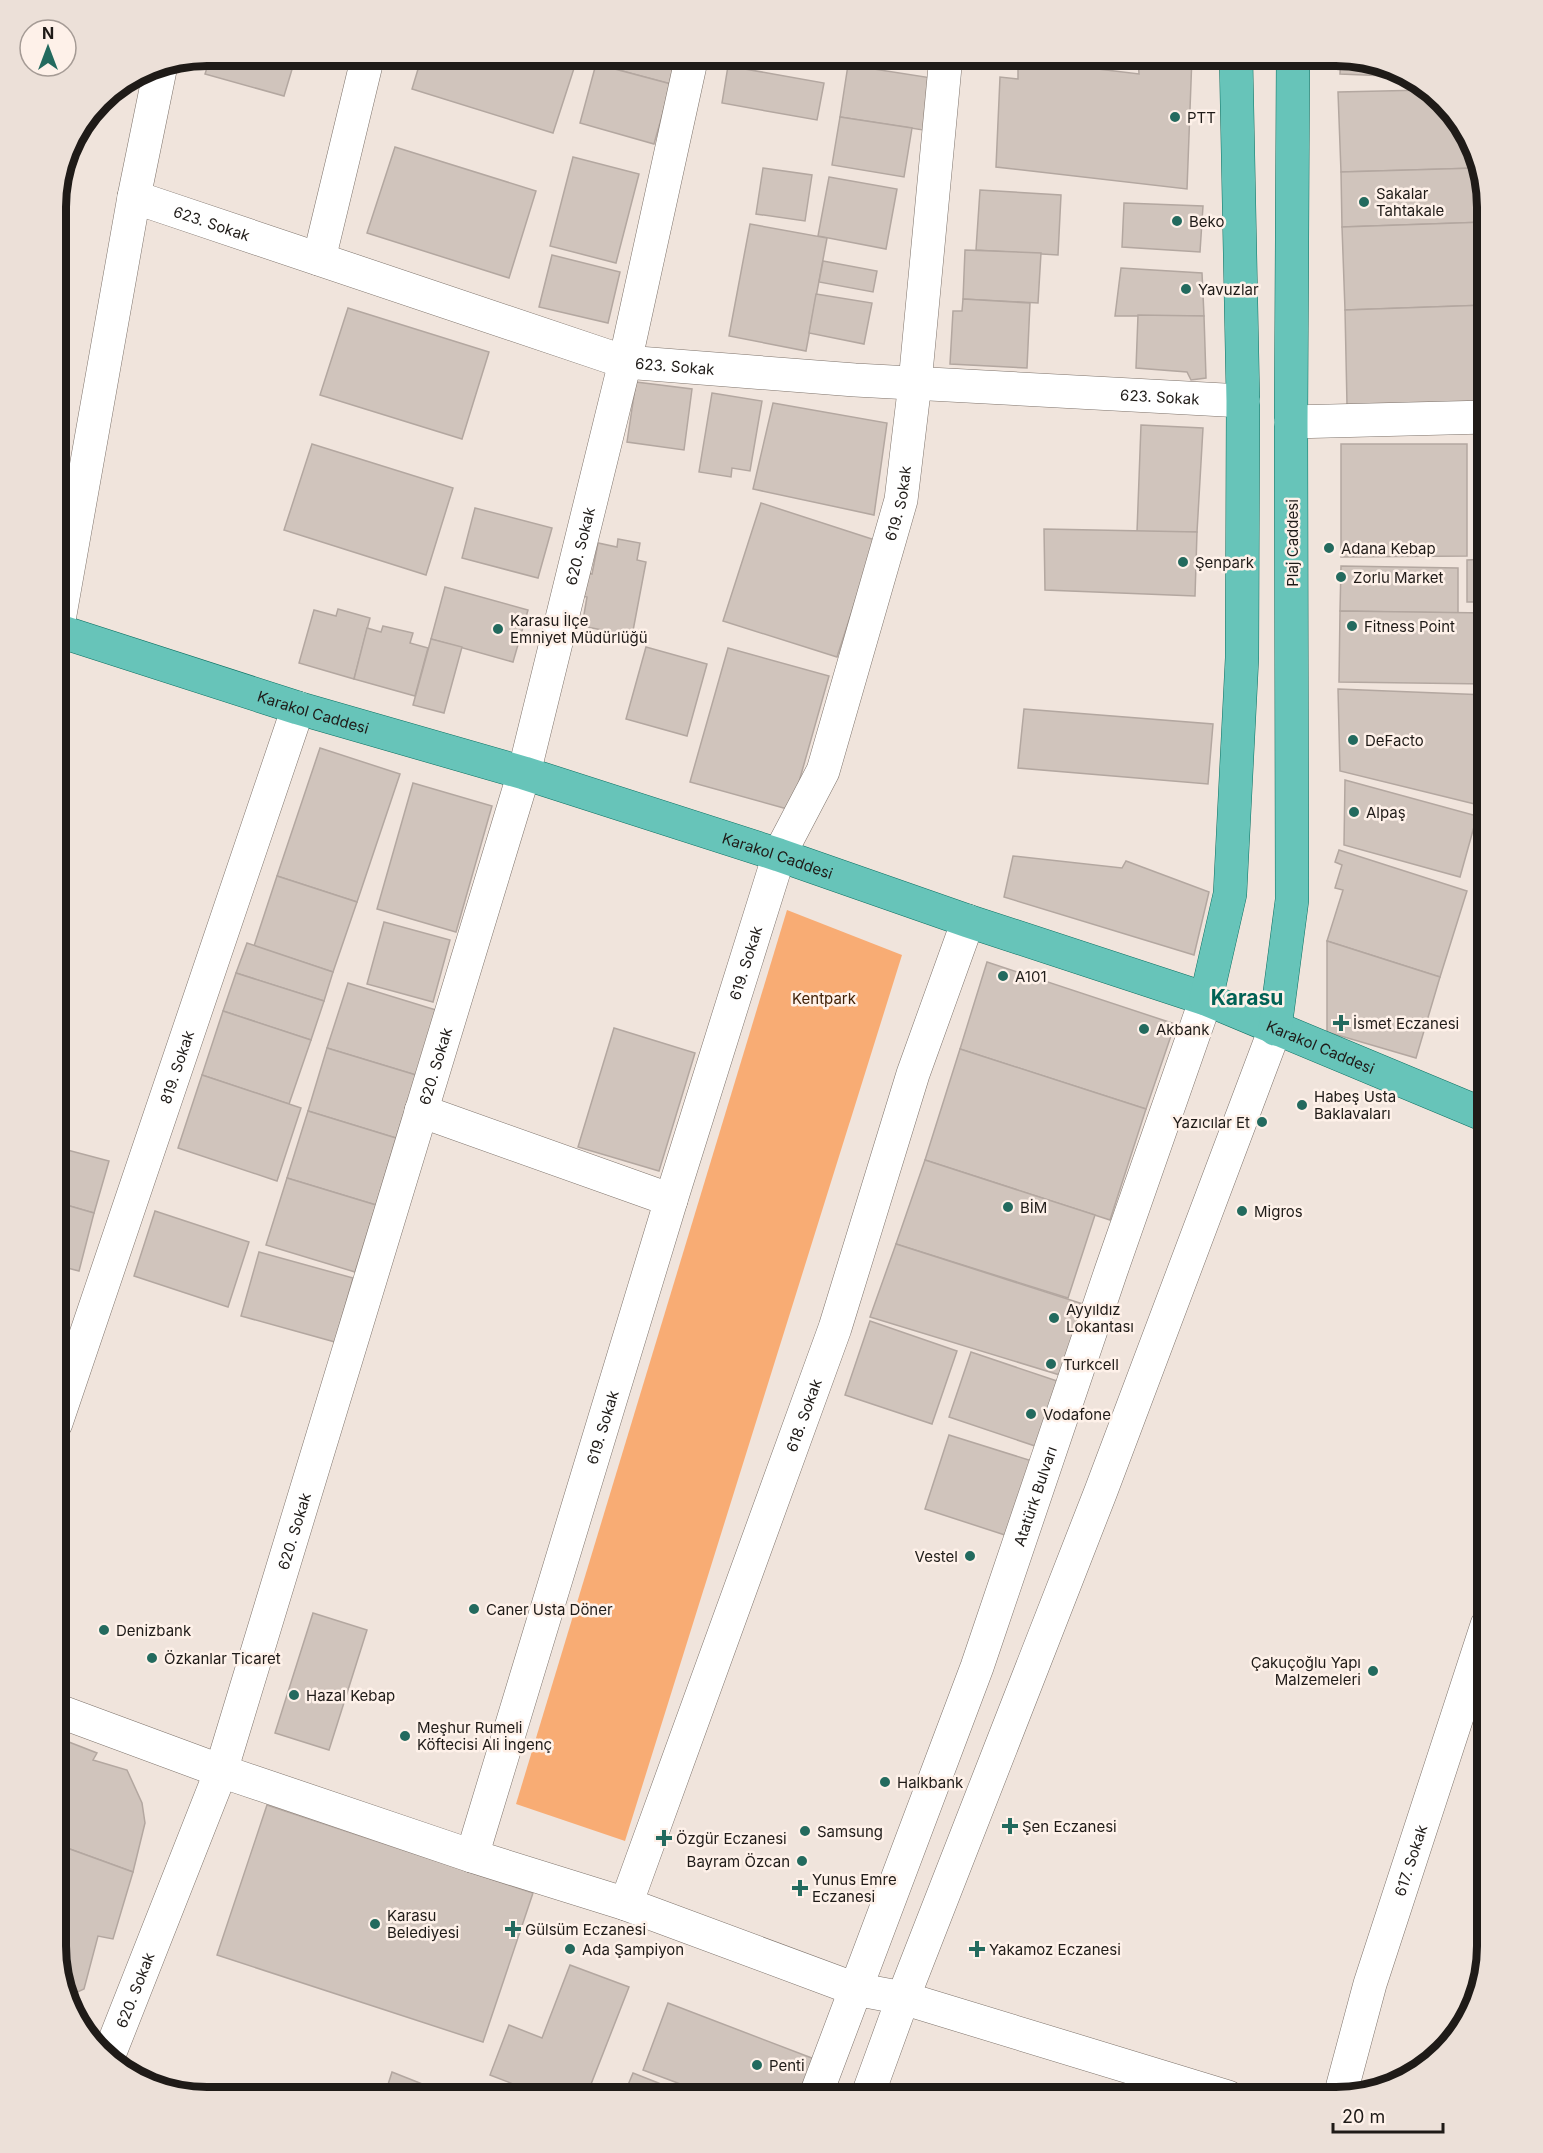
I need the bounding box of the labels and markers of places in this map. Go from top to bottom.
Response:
place label: PTT [1187,108,1216,127]
marker: PTT [1168,110,1182,124]
place label: Sakalar Tahtakale [1376,184,1444,220]
marker: Sakalar Tahtakale [1357,195,1371,209]
place label: Beko [1189,212,1224,231]
marker: Beko [1170,214,1184,228]
place label: Yavuzlar [1198,280,1259,299]
marker: Yavuzlar [1179,282,1193,296]
place label: Adana Kebap [1341,539,1436,558]
marker: Adana Kebap [1322,541,1336,555]
place label: Şenpark [1195,553,1255,572]
marker: Şenpark [1176,555,1190,569]
place label: Zorlu Market [1353,568,1444,587]
marker: Zorlu Market [1334,570,1348,584]
place label: Karasu İlçe Emniyet Müdürlüğü [510,611,648,647]
place label: Fitness Point [1364,617,1455,636]
marker: Fitness Point [1345,619,1359,633]
marker: Karasu İlçe Emniyet Müdürlüğü [491,622,505,636]
place label: DeFacto [1365,731,1424,750]
marker: DeFacto [1346,733,1360,747]
place label: Alpaş [1366,803,1406,822]
marker: Alpaş [1347,805,1361,819]
place label: A101 [1015,967,1047,986]
marker: A101 [996,969,1010,983]
place label: İsmet Eczanesi [1353,1014,1459,1033]
marker: İsmet Eczanesi [1334,1016,1348,1030]
place label: Akbank [1156,1020,1210,1039]
marker: Akbank [1137,1022,1151,1036]
place label: Habeş Usta Baklavaları [1314,1087,1396,1123]
marker: Habeş Usta Baklavaları [1295,1098,1309,1112]
place label: Yazıcılar Et [1172,1113,1250,1132]
marker: Yazıcılar Et [1255,1115,1269,1129]
place label: BİM [1020,1198,1047,1217]
marker: BİM [1001,1200,1015,1214]
place label: Migros [1254,1202,1303,1221]
marker: Migros [1235,1204,1249,1218]
place label: Ayyıldız Lokantası [1066,1300,1134,1336]
marker: Ayyıldız Lokantası [1047,1311,1061,1325]
place label: Turkcell [1063,1355,1119,1374]
marker: Turkcell [1044,1357,1058,1371]
place label: Vodafone [1043,1405,1111,1424]
marker: Vodafone [1024,1407,1038,1421]
place label: Vestel [915,1547,958,1566]
marker: Vestel [963,1549,977,1563]
place label: Caner Usta Döner [486,1600,613,1619]
marker: Caner Usta Döner [467,1602,481,1616]
place label: Denizbank [116,1621,192,1640]
marker: Denizbank [97,1623,111,1637]
place label: Özkanlar Ticaret [164,1649,281,1668]
marker: Özkanlar Ticaret [145,1651,159,1665]
place label: Çakuçoğlu Yapı Malzemeleri [1251,1653,1361,1689]
marker: Çakuçoğlu Yapı Malzemeleri [1366,1664,1380,1678]
place label: Hazal Kebap [306,1686,395,1705]
marker: Hazal Kebap [287,1688,301,1702]
place label: Meşhur Rumeli Köftecisi Ali İngenç [417,1718,552,1754]
marker: Meşhur Rumeli Köftecisi Ali İngenç [398,1729,412,1743]
place label: Halkbank [897,1773,964,1792]
marker: Halkbank [878,1775,892,1789]
place label: Şen Eczanesi [1022,1817,1117,1836]
marker: Şen Eczanesi [1003,1819,1017,1833]
place label: Samsung [817,1822,883,1841]
marker: Samsung [798,1824,812,1838]
place label: Özgür Eczanesi [676,1829,787,1848]
marker: Özgür Eczanesi [657,1831,671,1845]
place label: Bayram Özcan [687,1852,790,1871]
marker: Bayram Özcan [795,1854,809,1868]
place label: Yunus Emre Eczanesi [812,1870,897,1906]
marker: Yunus Emre Eczanesi [793,1881,807,1895]
place label: Karasu Belediyesi [387,1906,459,1942]
marker: Karasu Belediyesi [368,1917,382,1931]
place label: Gülsüm Eczanesi [525,1920,646,1939]
marker: Gülsüm Eczanesi [506,1922,520,1936]
place label: Ada Şampiyon [582,1940,684,1959]
place label: Yakamoz Eczanesi [989,1940,1121,1959]
marker: Ada Şampiyon [563,1942,577,1956]
marker: Yakamoz Eczanesi [970,1942,984,1956]
place label: Penti [769,2056,805,2075]
marker: Penti [750,2058,764,2072]

